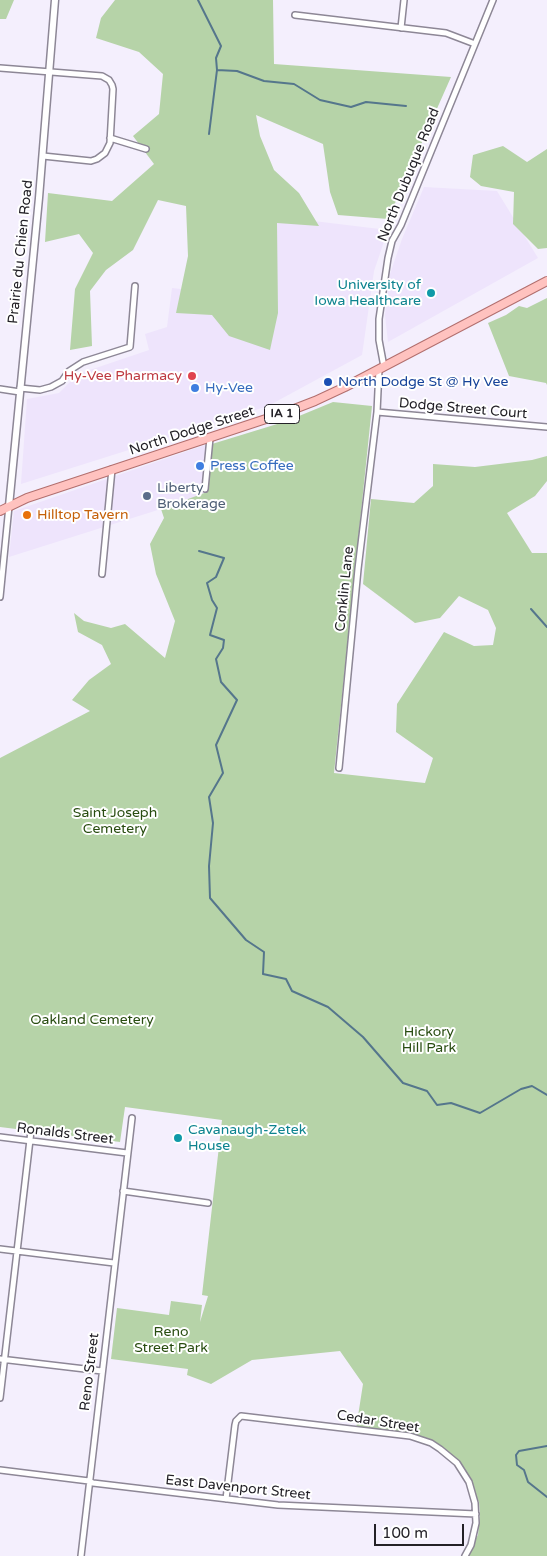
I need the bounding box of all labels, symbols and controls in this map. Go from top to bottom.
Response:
street label: North Dubuque Road [374,106,444,244]
street label: Prairie du Chien Road [5,179,37,325]
place label: University of Iowa Healthcare [314,277,421,310]
marker: University of Iowa Healthcare [425,287,437,299]
place label: Hy-Vee Pharmacy [64,368,182,384]
marker: Hy-Vee Pharmacy [186,370,198,382]
place label: North Dodge St @ Hy Vee [338,374,508,390]
marker: North Dodge St @ Hy Vee [322,376,334,388]
place label: Hy-Vee [205,380,253,396]
marker: Hy-Vee [189,382,201,394]
street label: Dodge Street Court [398,395,528,423]
street label: North Dodge Street [127,403,257,459]
road number: IA 1 [264,404,300,424]
place label: Press Coffee [210,458,294,474]
marker: Press Coffee [194,460,206,472]
place label: Liberty Brokerage [157,480,226,512]
marker: Liberty Brokerage [141,490,153,502]
place label: Hilltop Tavern [37,507,128,523]
marker: Hilltop Tavern [21,509,33,521]
street label: Conklin Lane [332,546,358,632]
park label: Saint Joseph Cemetery [73,805,157,838]
park label: Oakland Cemetery [30,1012,154,1028]
park label: Hickory Hill Park [402,1024,456,1056]
street label: Ronalds Street [16,1120,114,1148]
place label: Cavanaugh-Zetek House [188,1122,306,1154]
marker: Cavanaugh-Zetek House [172,1132,184,1144]
park label: Reno Street Park [134,1324,208,1356]
street label: Reno Street [77,1332,103,1412]
street label: Cedar Street [336,1407,420,1437]
street label: East Davenport Street [165,1472,311,1504]
scale bar [377,1514,467,1546]
text: 100 m [382,1524,428,1542]

